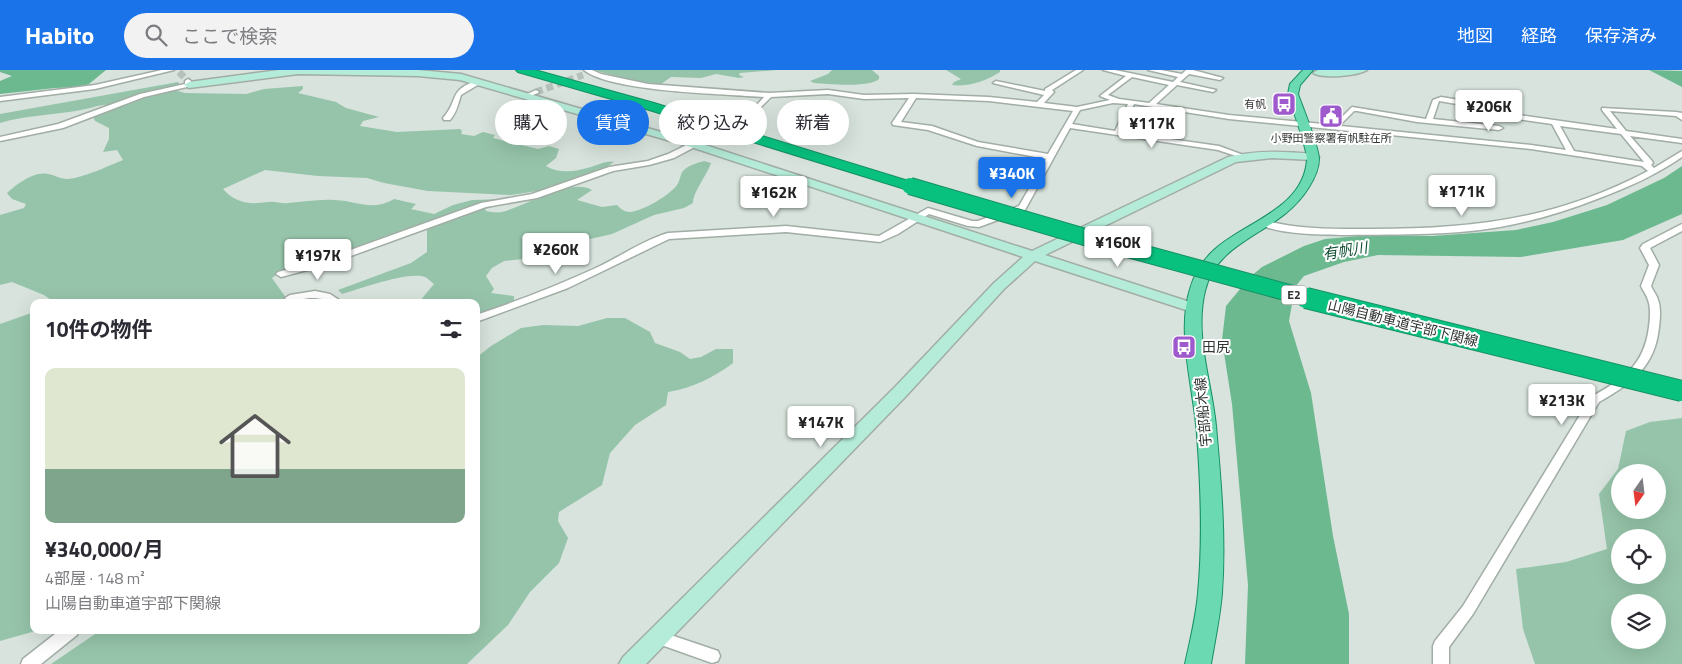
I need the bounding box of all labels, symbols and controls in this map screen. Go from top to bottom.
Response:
search box [124,13,474,58]
text: Habito [25,17,94,53]
icon: search [142,21,170,49]
text: ここで検索 [182,21,277,50]
text: 地図 [1457,22,1493,49]
text: 経路 [1521,22,1557,49]
text: 保存済み [1585,22,1657,49]
pin: ¥206K [1454,90,1524,132]
bus stop icon: 有帆 [1271,91,1297,117]
text: ¥206K [1466,94,1512,118]
place label: 有帆 [1244,96,1266,112]
chip: 購入 [495,100,567,145]
chip: 賃貸 [577,100,649,145]
chip: 絞り込み [659,100,767,145]
chip: 新着 [777,100,849,145]
public building icon: 小野田警察署有帆駐在所 [1318,103,1344,129]
pin: ¥117K [1117,106,1187,149]
text: ¥117K [1129,111,1175,135]
place label: 小野田警察署有帆駐在所 [1271,130,1392,146]
pin: ¥340K [977,156,1047,199]
text: ¥340K [989,161,1035,185]
pin: ¥171K [1427,174,1497,217]
pin: ¥162K [739,176,809,218]
text: ¥171K [1439,179,1485,203]
text: ¥162K [751,180,797,204]
pin: ¥160K [1083,226,1153,268]
text: ¥160K [1095,230,1141,254]
pin: ¥260K [521,232,591,275]
water label: 有帆川 [1321,235,1371,265]
text: ¥260K [533,237,579,261]
pin: ¥197K [283,238,353,281]
text: ¥197K [295,243,341,267]
road number: E2 [1282,286,1306,304]
street label: 山陽自動車道宇部下関線 [1326,294,1480,351]
text: 10件の物件 [45,313,153,345]
icon: filters [437,315,465,343]
bus stop icon: 田尻 [1171,334,1197,360]
place label: 田尻 [1202,336,1230,357]
street label: 宇部船木線 [1189,376,1216,448]
pin: ¥213K [1527,384,1597,426]
text: ¥213K [1539,388,1585,412]
icon: home [210,401,300,491]
pin: ¥147K [786,406,856,448]
text: ¥147K [798,410,844,434]
north arrow [1611,464,1666,519]
map controls [1611,464,1666,649]
button: locate [1611,529,1666,584]
text: ¥340,000/月 [45,533,164,565]
text: 4部屋 · 148 m² [45,566,145,590]
text: 山陽自動車道宇部下関線 [45,591,221,615]
button: layers [1611,594,1666,649]

